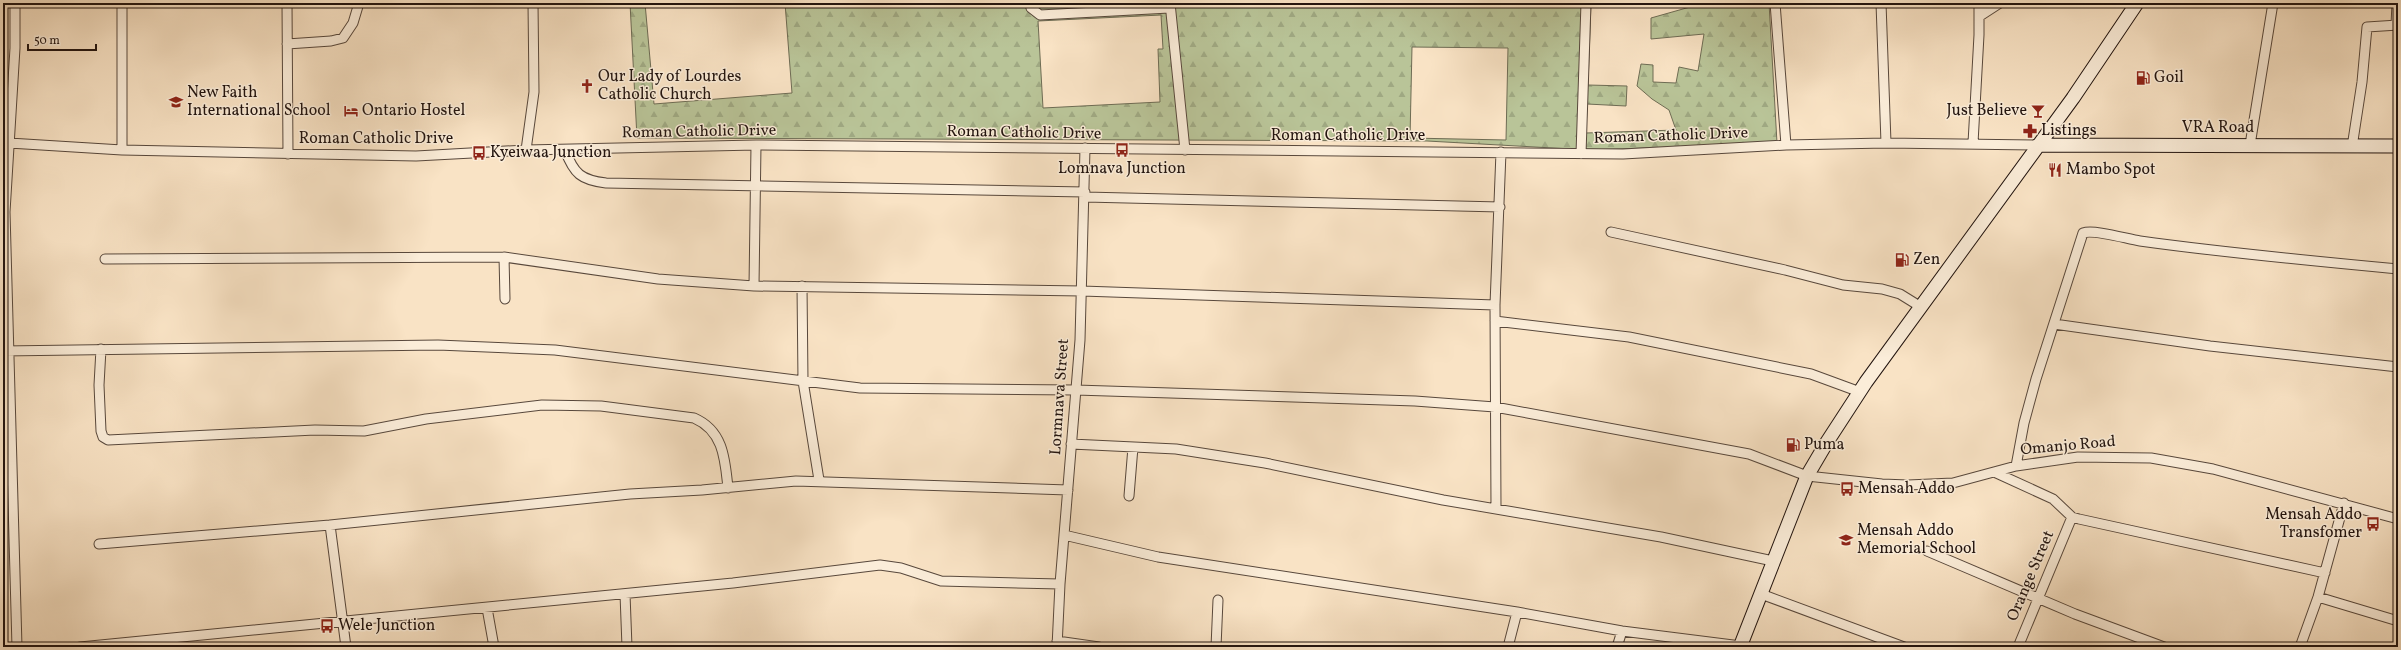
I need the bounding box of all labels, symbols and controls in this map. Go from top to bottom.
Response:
scale bar [28,26,96,52]
text: 50 m [34,33,60,49]
place label: Our Lady of Lourdes Catholic Church [598,66,742,106]
place label: Goil [2154,67,2184,89]
fuel station icon: Goil [2135,70,2151,86]
church icon: Our Lady of Lourdes Catholic Church [579,78,595,94]
place label: New Faith International School [187,82,331,122]
school or university icon: New Faith International School [168,94,184,110]
place label: Ontario Hostel [362,100,466,122]
place label: Just Believe [1947,100,2027,122]
hotel icon: Ontario Hostel [343,103,359,119]
bar icon: Just Believe [2030,103,2046,119]
street label: VRA Road [2182,117,2254,139]
street label: Roman Catholic Drive [621,120,777,144]
place label: Listings [2041,120,2097,142]
street label: Roman Catholic Drive [946,121,1102,145]
street label: Roman Catholic Drive [1593,122,1749,150]
pharmacy icon: Listings [2022,123,2038,139]
street label: Roman Catholic Drive [1271,125,1425,147]
street label: Roman Catholic Drive [299,128,453,150]
place label: Kyeiwaa Junction [490,142,612,164]
bus stop icon: Lomnava Junction [1114,142,1130,158]
bus stop icon: Kyeiwaa Junction [471,145,487,161]
place label: Lomnava Junction [1058,158,1186,180]
place label: Mambo Spot [2066,159,2156,181]
restaurant icon: Mambo Spot [2047,162,2063,178]
place label: Zen [1913,249,1940,271]
fuel station icon: Zen [1894,252,1910,268]
street label: Lormnava Street [1045,338,1075,456]
street label: Omanjo Road [2019,431,2117,461]
place label: Puma [1804,434,1844,456]
fuel station icon: Puma [1785,437,1801,453]
place label: Mensah Addo [1858,478,1955,500]
bus stop icon: Mensah Addo [1839,481,1855,497]
place label: Mensah Addo Transfomer [2265,504,2362,544]
bus stop icon: Mensah Addo Transfomer [2365,516,2381,532]
place label: Mensah Addo Memorial School [1857,520,1976,560]
street label: Orange Street [2002,527,2060,625]
school or university icon: Mensah Addo Memorial School [1838,532,1854,548]
place label: Wele Junction [338,615,435,637]
bus stop icon: Wele Junction [319,618,335,634]

